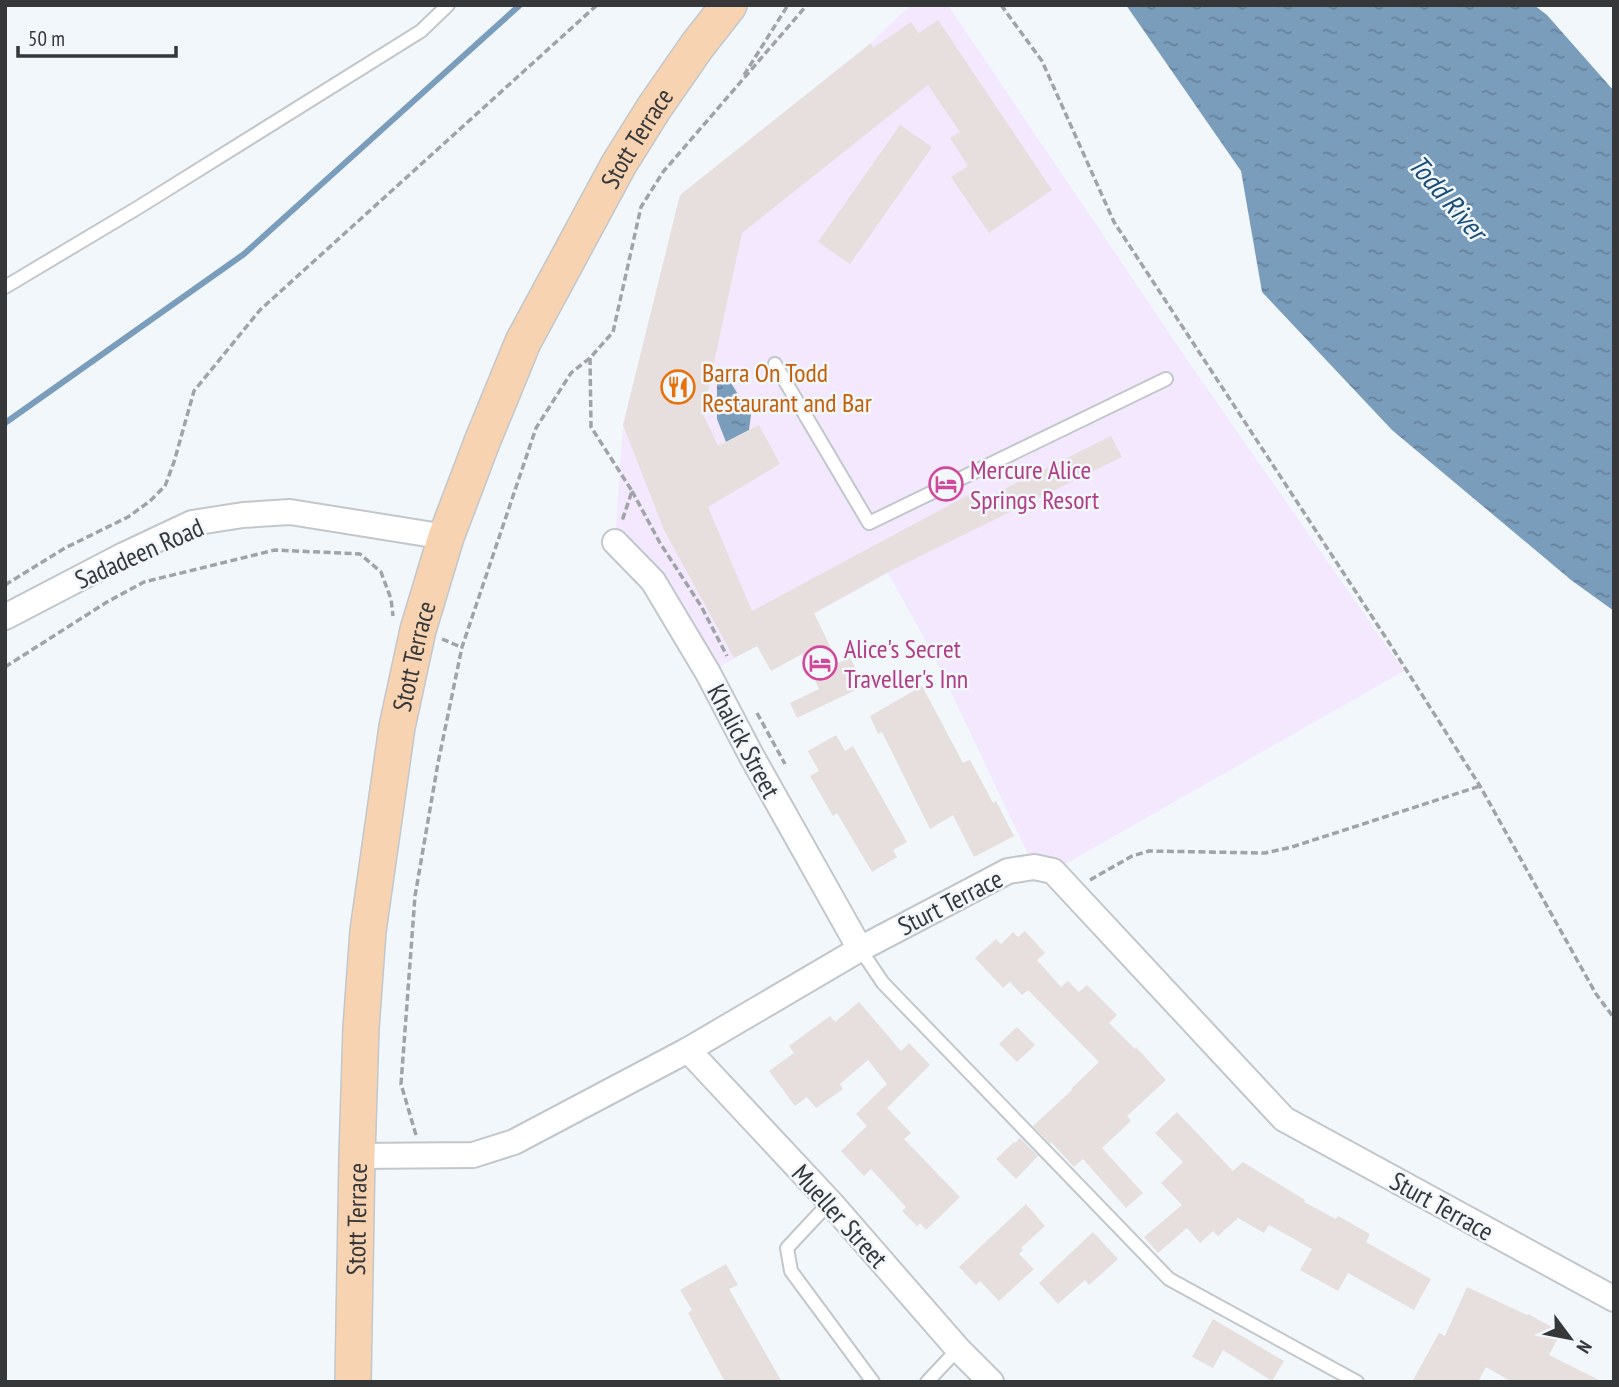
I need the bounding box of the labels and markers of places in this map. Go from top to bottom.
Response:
place label: Barra On Todd Restaurant and Bar [702,356,872,419]
restaurant icon: Barra On Todd Restaurant and Bar [659,368,697,406]
place label: Mercure Alice Springs Resort [970,453,1099,516]
hotel icon: Mercure Alice Springs Resort [927,465,965,503]
place label: Alice's Secret Traveller's Inn [844,632,968,695]
hotel icon: Alice's Secret Traveller's Inn [801,644,839,682]

